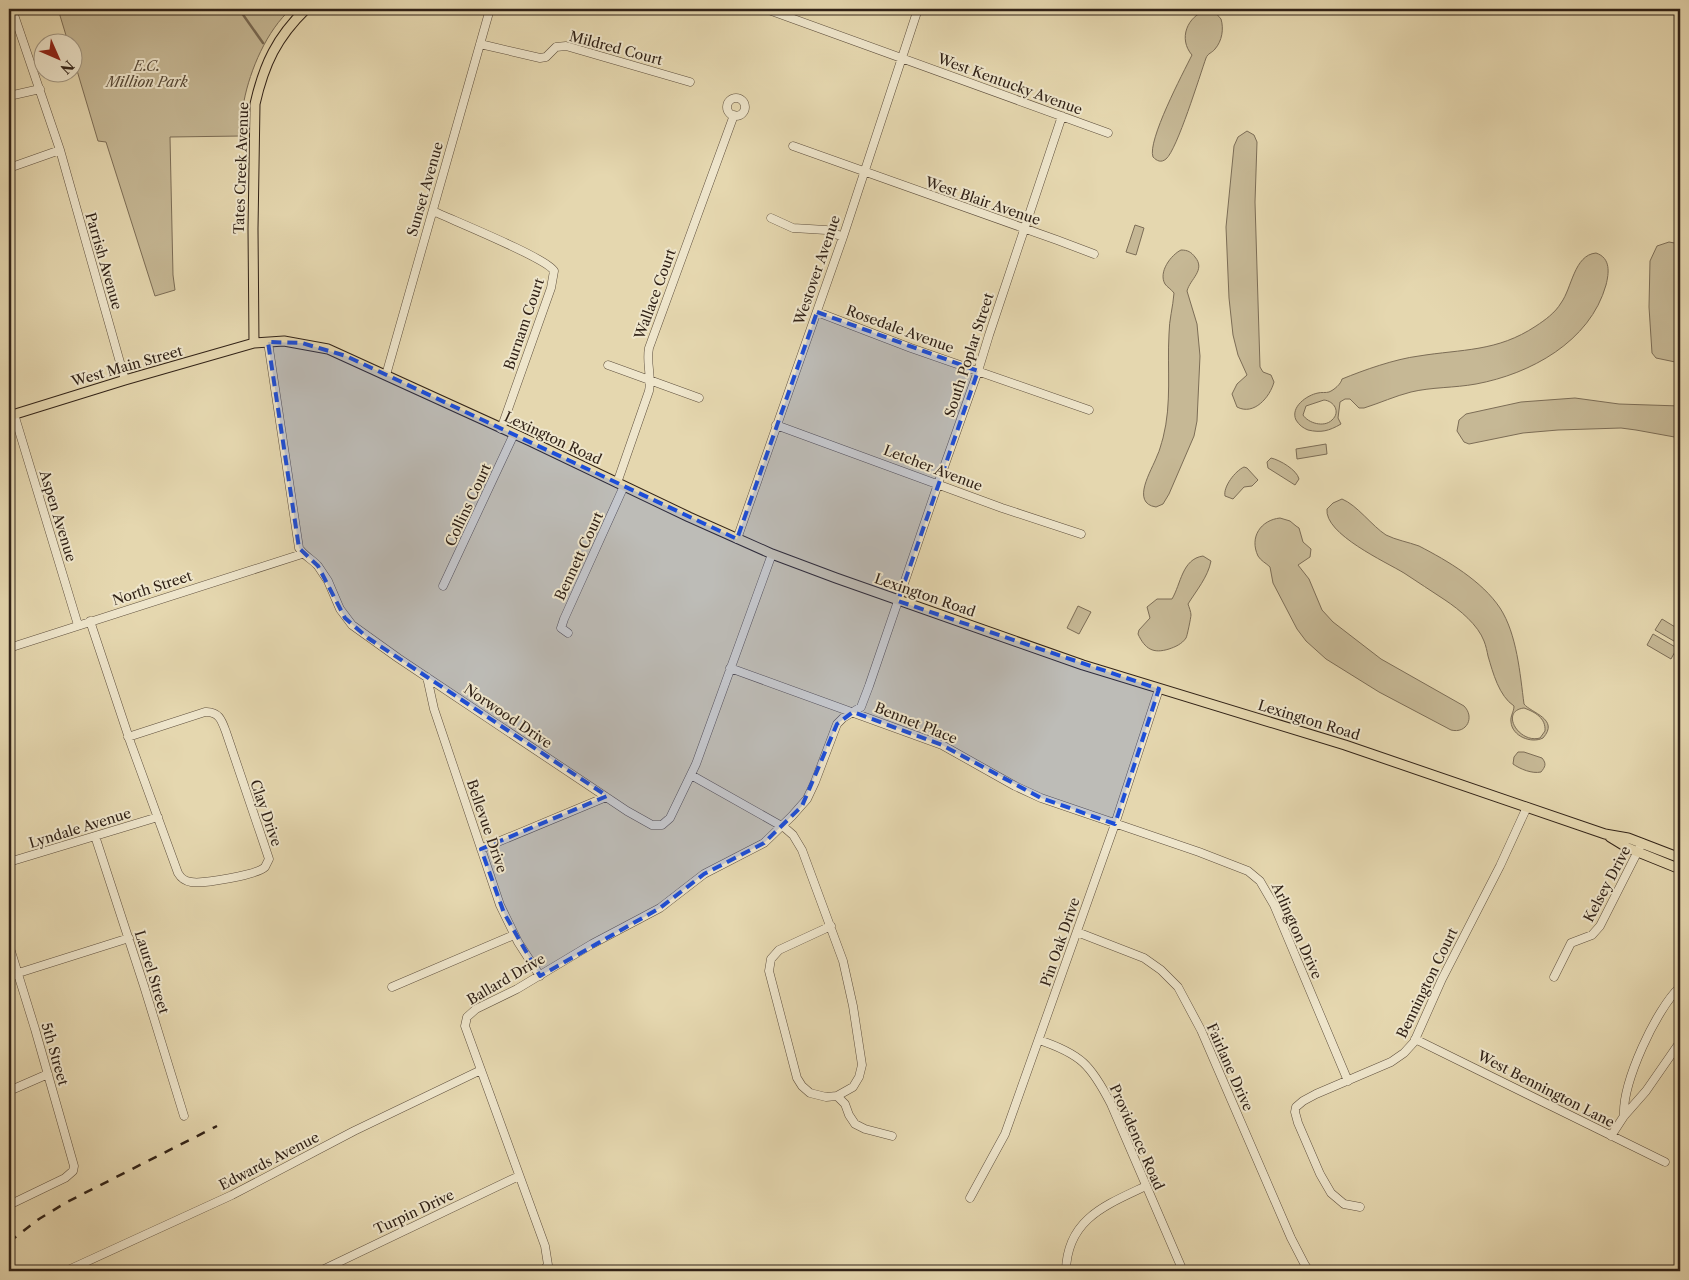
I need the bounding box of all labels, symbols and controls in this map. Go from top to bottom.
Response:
street label: Mildred Court [567,27,665,69]
north arrow [32,32,82,82]
street label: West Kentucky Avenue [934,49,1085,119]
text: N [57,57,78,78]
park label: E.C. Million Park [104,57,188,91]
street label: Tates Creek Avenue [230,102,252,234]
street label: Sunset Avenue [403,139,447,238]
street label: West Blair Avenue [922,173,1043,229]
street label: Parrish Avenue [82,210,127,312]
street label: Westover Avenue [789,213,844,328]
street label: Wallace Court [630,246,680,343]
street label: Burnam Court [500,276,548,372]
street label: South Poplar Street [940,290,998,419]
street label: Rosedale Avenue [844,301,957,357]
street label: West Main Street [69,342,185,391]
street label: Lexington Road [501,408,605,469]
street label: Letcher Avenue [881,441,985,495]
street label: Collins Court [441,461,495,549]
street label: Aspen Avenue [35,467,80,564]
street label: Bennett Court [551,509,607,603]
street label: North Street [110,567,194,609]
street label: Lexington Road [872,569,978,621]
street label: Norwood Drive [460,680,556,752]
street label: Lexington Road [1256,696,1363,744]
street label: Bennet Place [872,698,960,748]
street label: Clay Drive [246,777,286,849]
street label: Bellevue Drive [463,777,511,875]
street label: Lyndale Avenue [27,804,133,852]
street label: Kelsey Drive [1579,843,1635,925]
street label: Arlington Drive [1267,879,1326,982]
street label: Pin Oak Drive [1036,895,1084,989]
street label: Bennington Court [1393,925,1462,1041]
street label: Laurel Street [131,928,173,1016]
street label: Ballard Drive [464,949,548,1009]
street label: 5th Street [37,1020,73,1088]
street label: Fairlane Drive [1203,1020,1257,1114]
street label: West Bennington Lane [1474,1046,1618,1131]
street label: Providence Road [1106,1081,1169,1193]
street label: Edwards Avenue [216,1128,322,1194]
street label: Turpin Drive [371,1186,457,1238]

